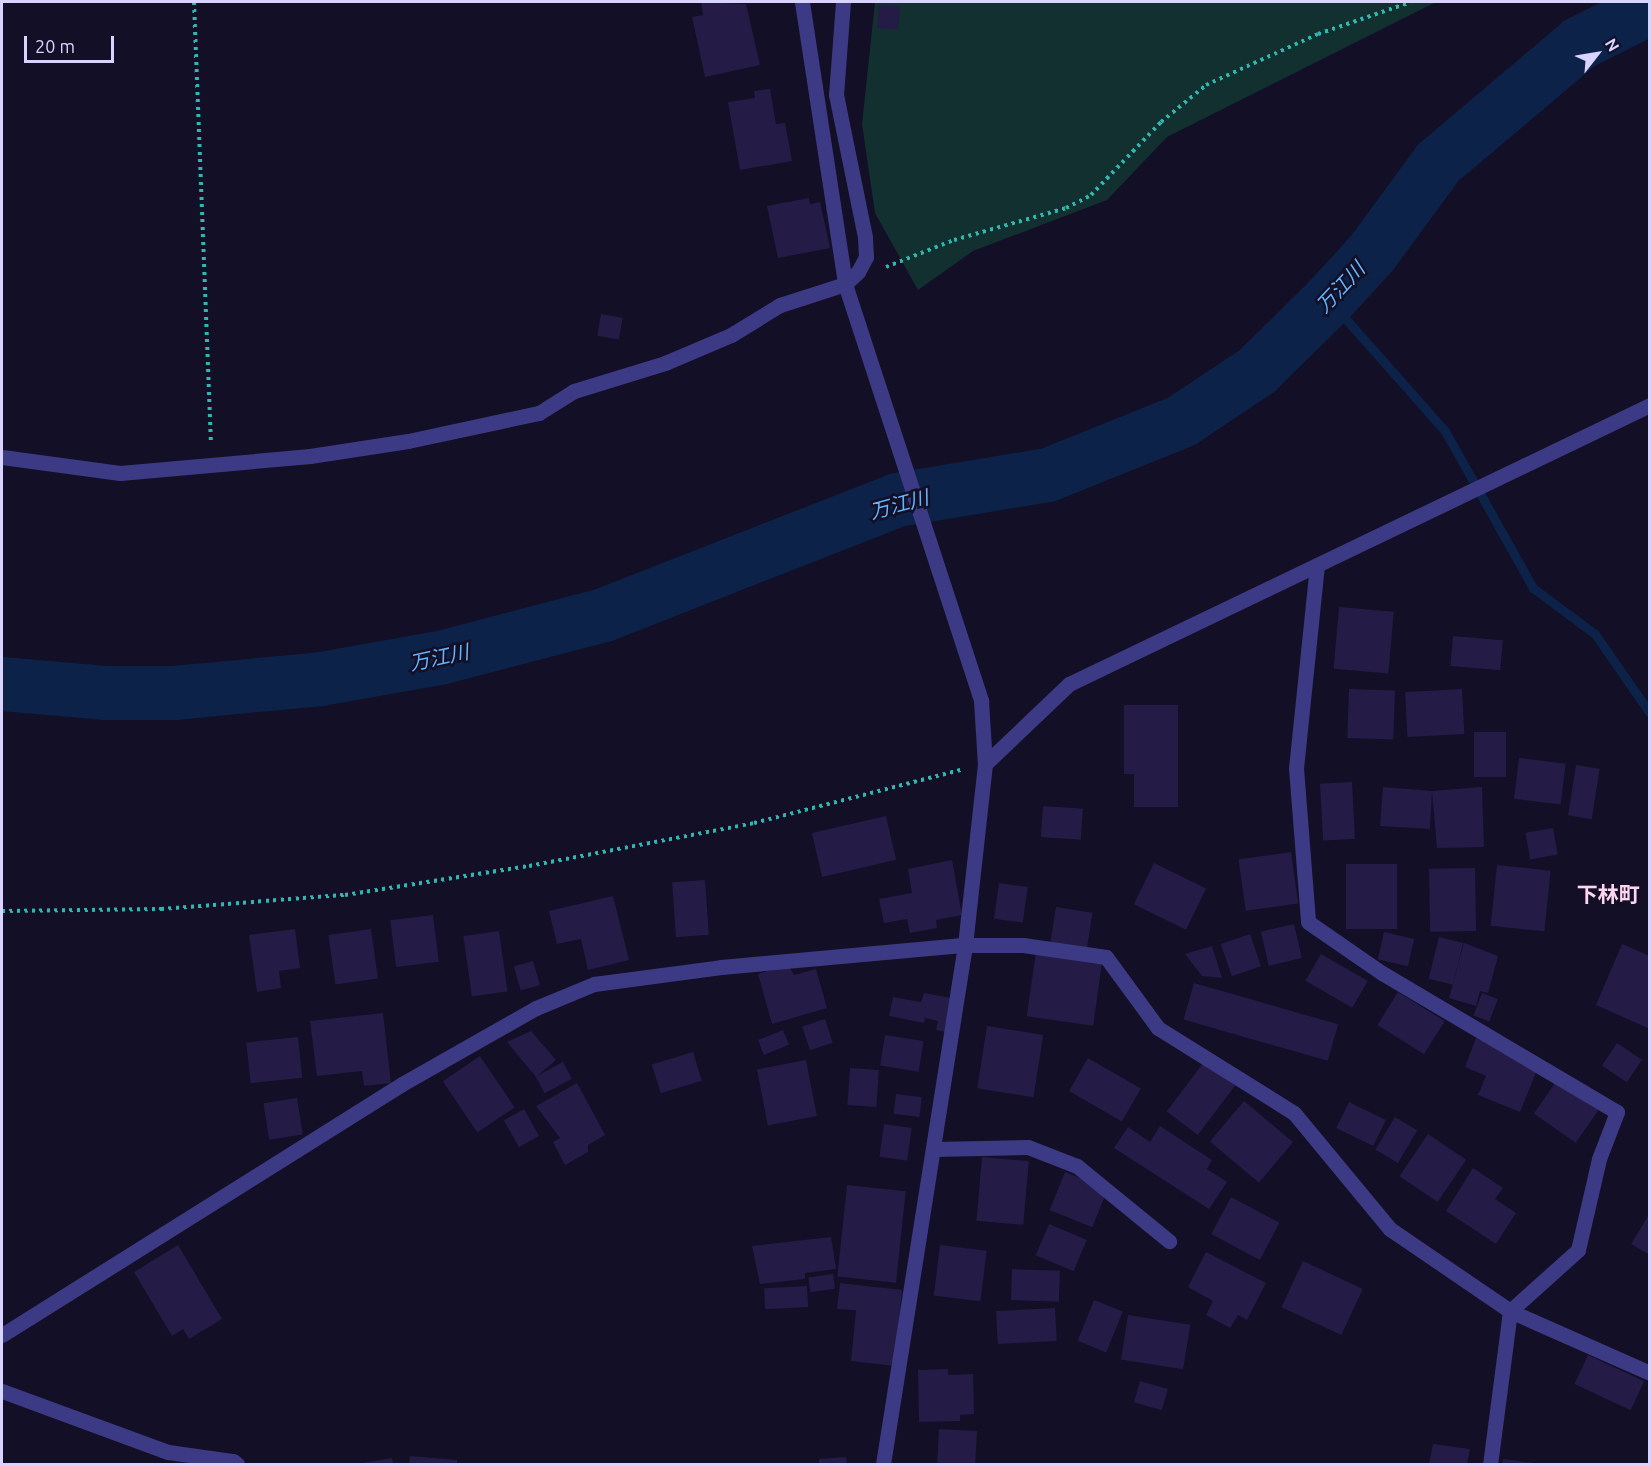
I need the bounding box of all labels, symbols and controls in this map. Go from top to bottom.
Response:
scale bar [27,24,117,62]
north arrow [1567,24,1627,84]
text: N [1602,35,1623,54]
text: 20 m [35,36,75,56]
water label: 万江川 [1311,257,1369,317]
water label: 万江川 [867,485,931,523]
water label: 万江川 [407,639,471,675]
district label: 下林町 [1577,881,1639,907]

